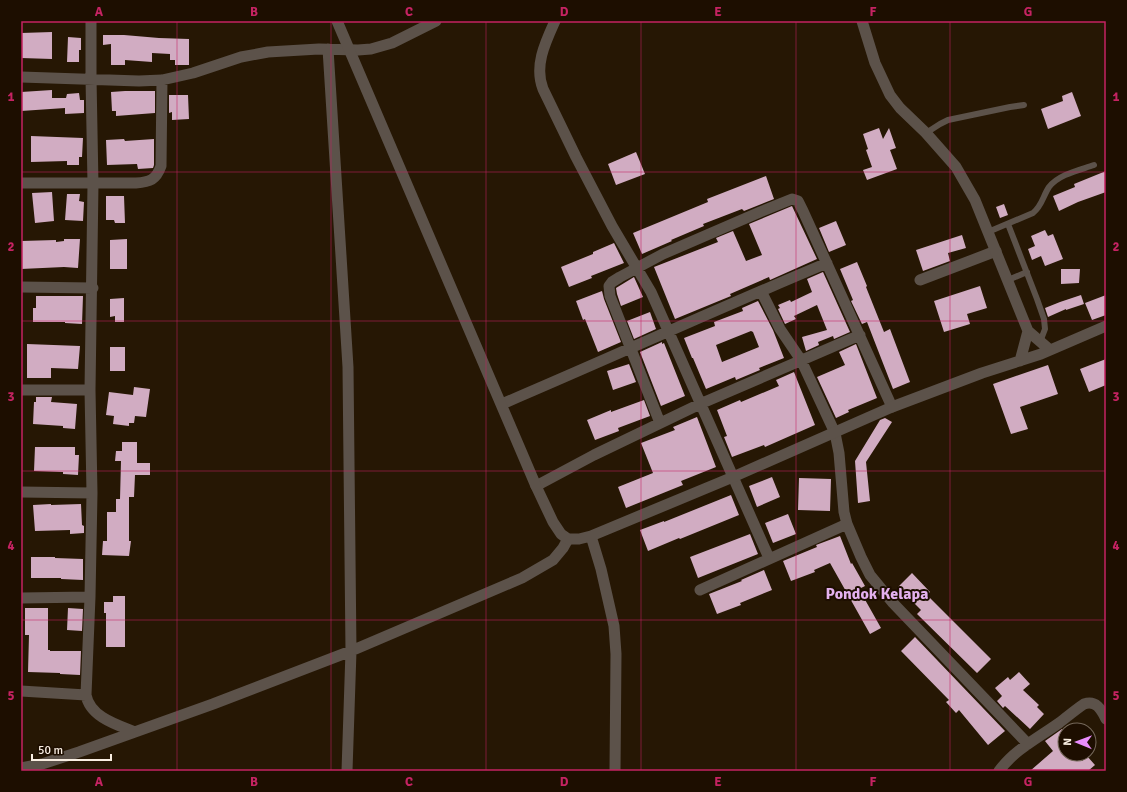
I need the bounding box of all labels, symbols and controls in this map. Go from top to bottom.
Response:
text: A [95,4,104,20]
text: B [250,4,258,20]
text: C [405,4,413,20]
text: D [560,4,569,20]
text: E [714,4,722,20]
text: F [870,4,877,20]
text: G [1024,4,1032,20]
text: 1 [7,89,15,105]
text: 1 [1112,89,1120,105]
text: 2 [7,239,15,255]
text: 2 [1112,239,1120,255]
text: 3 [7,389,15,405]
text: 3 [1112,389,1120,405]
text: 4 [7,538,15,554]
text: 4 [1112,538,1120,554]
district label: Pondok Kelapa [826,584,928,604]
text: 5 [7,688,15,704]
text: 5 [1112,688,1120,704]
north arrow [1057,722,1097,762]
scale bar [32,736,111,762]
text: N [1061,738,1074,746]
text: 50 m [38,743,63,758]
text: A [95,774,104,790]
text: B [250,774,258,790]
text: C [405,774,413,790]
text: D [560,774,569,790]
text: E [714,774,722,790]
text: F [870,774,877,790]
text: G [1024,774,1032,790]

